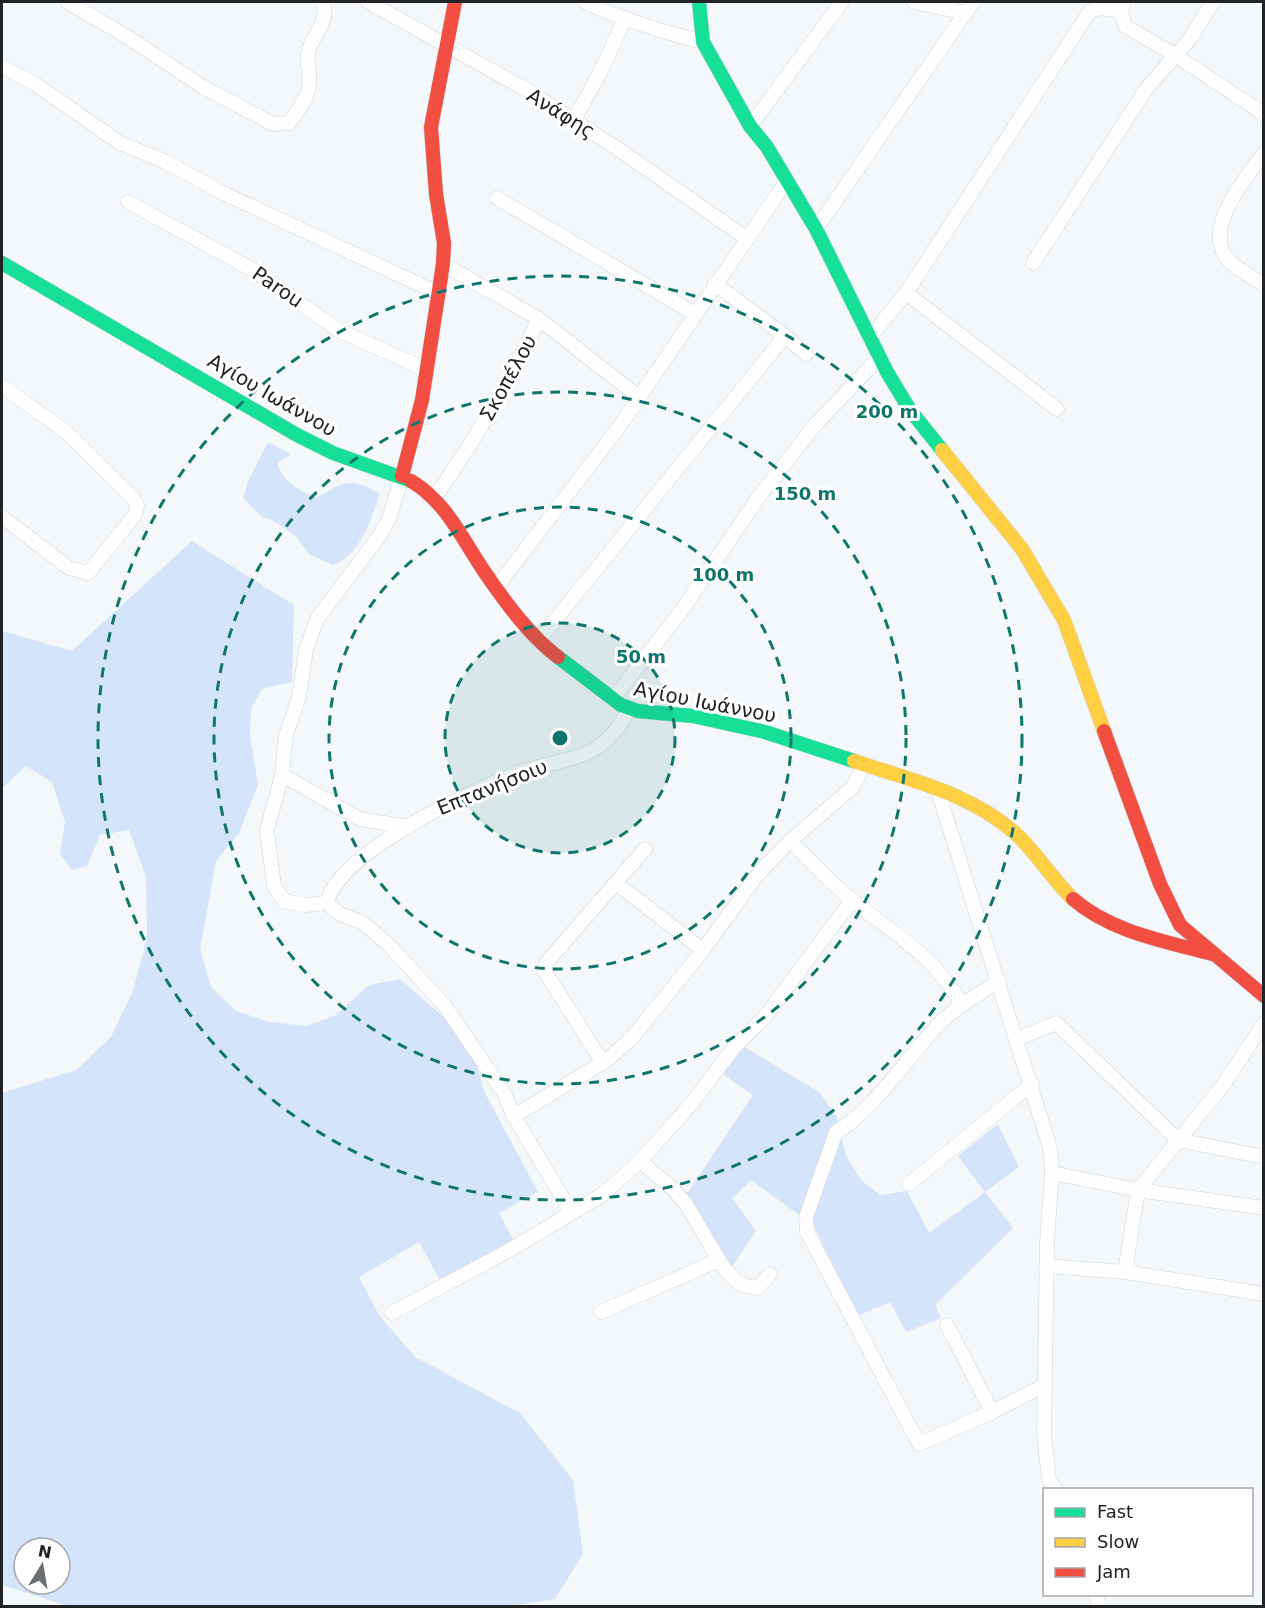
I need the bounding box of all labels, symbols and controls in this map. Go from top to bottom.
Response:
street label: Ανάφης [523,83,599,143]
street label: Parou [248,261,308,313]
street label: Σκοπέλου [474,331,542,425]
street label: Αγίου Ιωάννου [203,348,341,442]
text: 200 m [856,401,918,422]
text: 150 m [774,483,836,504]
text: 100 m [692,564,754,585]
text: 50 m [616,646,666,667]
street label: Αγίου Ιωάννου [632,676,778,728]
centre of rings [550,728,570,748]
street label: Επτανήσοιυ [433,754,551,820]
legend [1043,1488,1253,1596]
text: Fast [1097,1501,1133,1522]
text: Slow [1097,1531,1139,1552]
north arrow [12,1536,72,1596]
text: N [36,1541,53,1562]
text: Jam [1096,1561,1131,1582]

